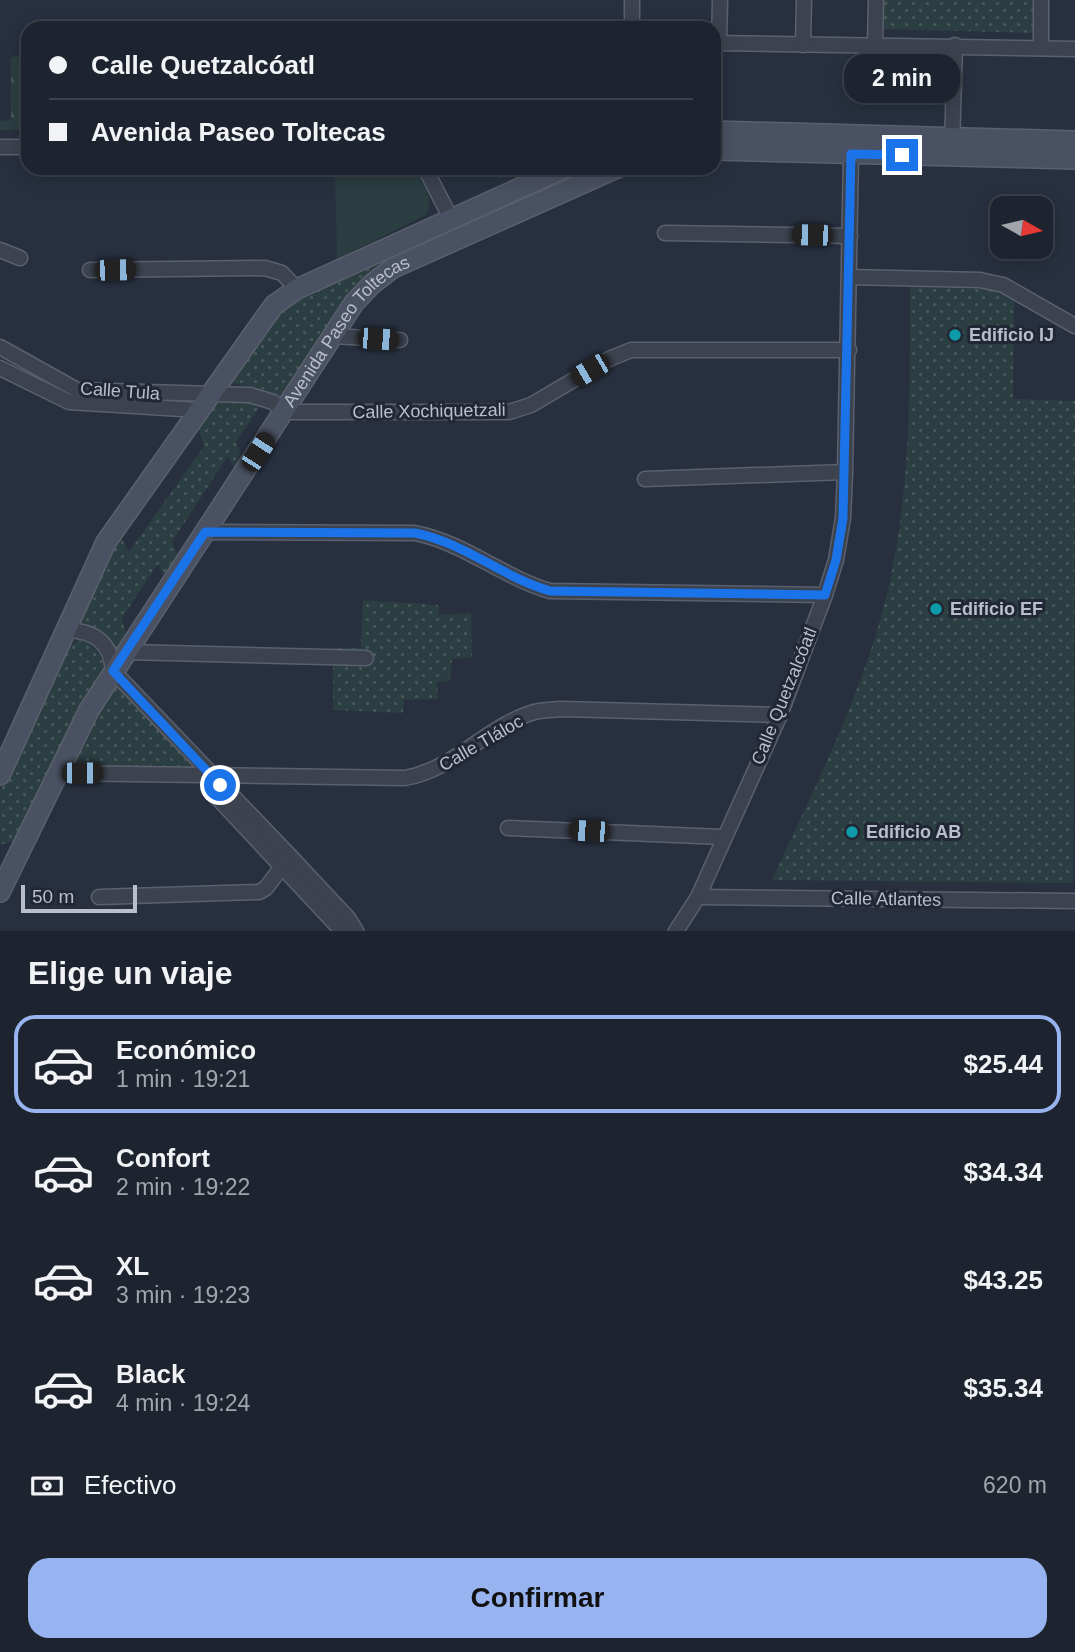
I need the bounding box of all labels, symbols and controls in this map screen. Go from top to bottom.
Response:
text: Calle Quetzalcóatl [91,50,315,80]
callout: 2 min [844,54,960,102]
text: 2 min [872,65,932,91]
text: Avenida Paseo Toltecas [91,117,386,147]
route end [886,139,918,171]
north arrow [990,196,1054,259]
map controls [990,196,1053,259]
car [791,224,834,246]
street label: Avenida Paseo Toltecas [279,252,413,411]
car [94,259,137,281]
place label: Edificio IJ [969,325,1054,345]
car [357,327,400,351]
marker: Edificio IJ [947,327,963,343]
car [567,350,614,390]
street label: Calle Tula [79,378,162,404]
street label: Calle Xochiquetzali [352,400,506,422]
car [238,429,279,475]
place label: Edificio EF [950,599,1043,619]
marker: Edificio EF [928,601,944,617]
street label: Calle Quetzalcóatl [747,625,821,767]
street label: Calle Tláloc [435,711,527,775]
car [62,763,104,784]
route start [204,769,236,801]
car [568,819,611,843]
place label: Edificio AB [866,822,961,842]
marker: Edificio AB [844,824,860,840]
scale bar [21,882,136,914]
text: 50 m [32,886,74,907]
street label: Calle Atlantes [831,888,941,910]
text: Elige un viaje [28,955,233,991]
icon: car [32,1033,95,1096]
text: Económico [116,1035,256,1065]
text: $25.44 [963,1049,1043,1079]
text: 1 min · 19:21 [116,1066,250,1092]
icon: car [32,1141,95,1204]
text: Confort [116,1143,210,1173]
text: $34.34 [963,1157,1043,1187]
text: 2 min · 19:22 [116,1174,250,1200]
icon: car [32,1249,95,1312]
text: XL [116,1251,149,1281]
text: $43.25 [963,1265,1043,1295]
text: 3 min · 19:23 [116,1282,250,1308]
icon: car [32,1357,95,1420]
text: Black [116,1359,185,1389]
text: $35.34 [963,1373,1043,1403]
text: 4 min · 19:24 [116,1390,250,1416]
icon: cash [28,1467,66,1505]
text: Efectivo [84,1470,177,1500]
text: 620 m [983,1472,1047,1498]
button: Confirmar [28,1558,1047,1638]

